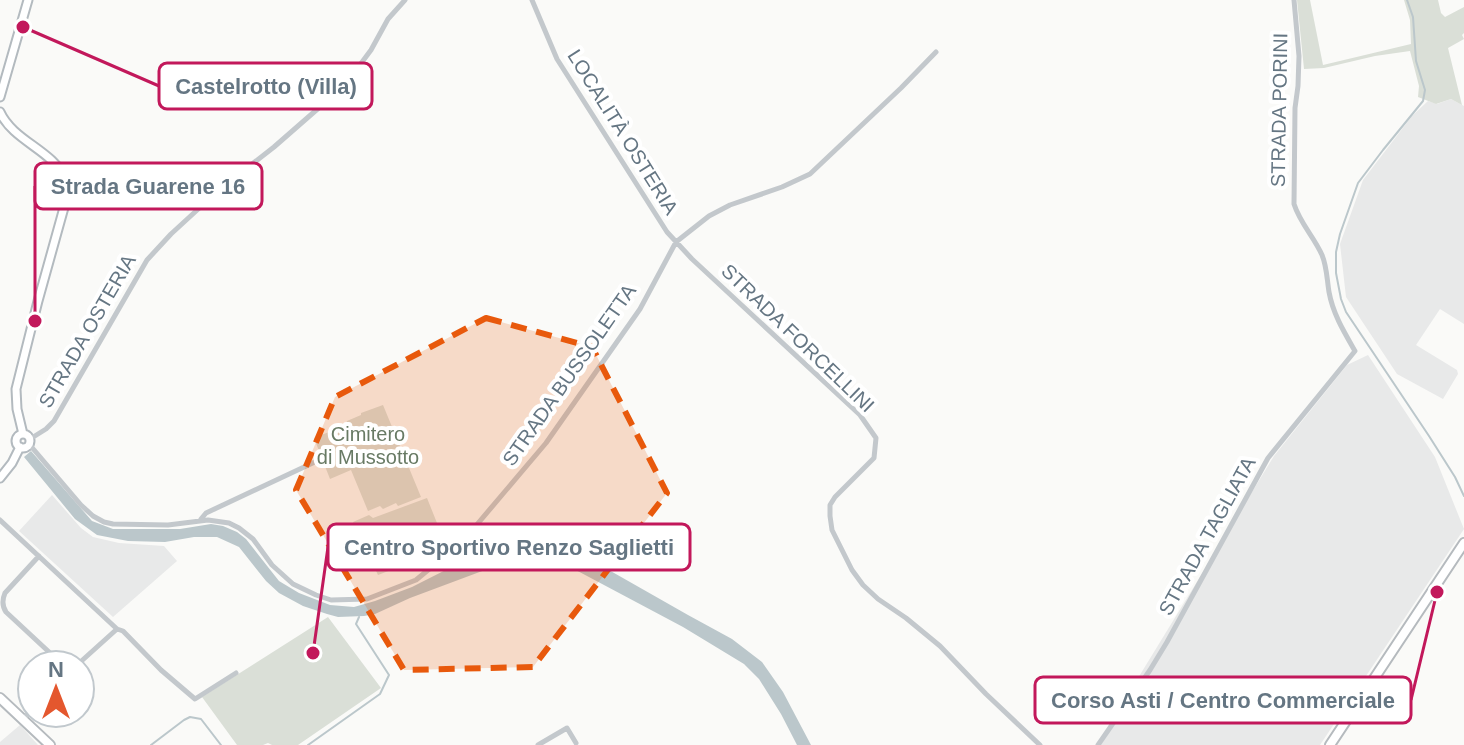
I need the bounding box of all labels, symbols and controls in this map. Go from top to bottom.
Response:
street label: STRADA PORINI [1267,33,1291,187]
street label: LOCALITÀ OSTERIA [563,46,683,219]
callout: Castelrotto (Villa) [159,63,372,109]
text: Castelrotto (Villa) [175,74,357,99]
callout: Strada Guarene 16 [35,163,262,209]
text: Strada Guarene 16 [51,174,245,199]
street label: STRADA OSTERIA [34,250,140,412]
street label: STRADA FORCELLINI [717,259,879,417]
street label: STRADA BUSSOLETTA [498,280,640,470]
park label: Cimitero di Mussotto [317,423,419,468]
street label: STRADA TAGLIATA [1154,452,1260,619]
callout: Centro Sportivo Renzo Saglietti [328,524,690,570]
text: Centro Sportivo Renzo Saglietti [344,535,674,560]
north arrow [16,649,96,729]
text: N [48,657,64,682]
callout: Corso Asti / Centro Commerciale [1035,677,1411,723]
text: Corso Asti / Centro Commerciale [1051,688,1395,713]

